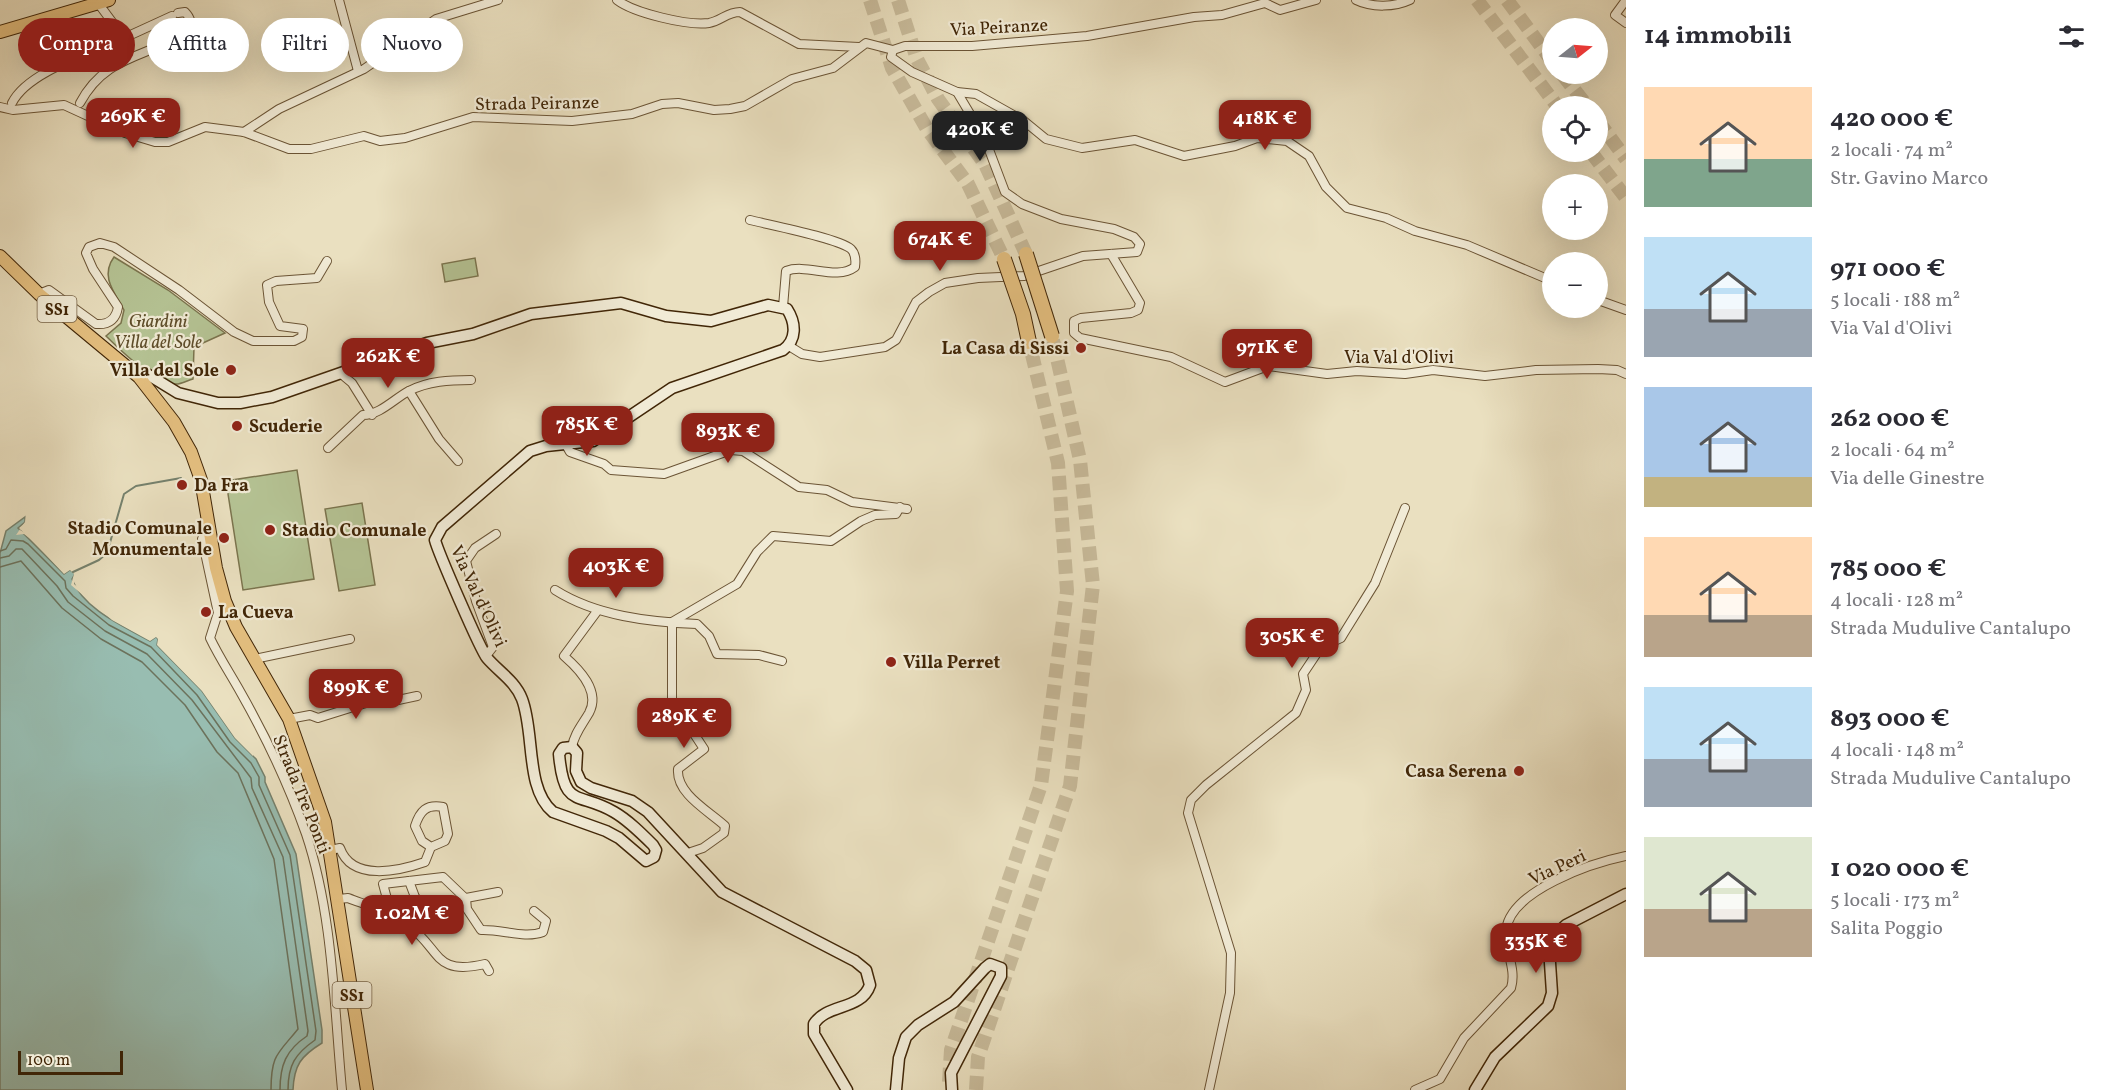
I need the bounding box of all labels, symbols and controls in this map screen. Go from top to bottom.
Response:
street label: Via Peiranze [949,13,1049,44]
chip: Compra [18,18,135,72]
chip: Affitta [147,18,249,72]
chip: Filtri [261,18,349,72]
chip: Nuovo [361,18,463,72]
north arrow [1542,18,1608,84]
map controls [1542,18,1608,318]
text: 14 immobili [1644,18,1792,54]
icon: filters [2055,20,2088,53]
street label: Strada Peiranze [475,91,599,118]
button: locate [1542,96,1608,162]
pin: 269K € [84,98,182,149]
pin: 418K € [1216,100,1314,151]
text: 420 000 € [1830,101,1953,137]
text: 269K € [100,103,166,131]
text: 418K € [1233,105,1297,133]
pin: 420K € [931,111,1029,162]
icon: home [1692,111,1764,183]
text: 420K € [946,116,1014,144]
text: 2 locali · 74 m² [1830,137,1953,165]
text: Str. Gavino Marco [1830,165,1988,193]
button: + [1542,174,1608,240]
pin: 674K € [891,221,989,272]
text: 674K € [908,226,972,254]
text: 971 000 € [1830,251,1945,287]
button: − [1542,252,1608,318]
icon: home [1692,261,1764,333]
text: 5 locali · 188 m² [1830,287,1960,315]
road number: SS1 [38,296,76,322]
park label: Giardini Villa del Sole [114,310,202,356]
text: Via Val d'Olivi [1830,315,1952,343]
pin: 971K € [1218,329,1316,380]
text: 971K € [1236,334,1298,362]
place label: La Casa di Sissi [941,337,1069,362]
pin: 262K € [339,338,437,389]
marker: La Casa di Sissi [1074,341,1088,355]
text: 262K € [356,343,421,371]
street label: Via Val d'Olivi [1344,346,1454,371]
place label: Villa del Sole [110,359,219,384]
marker: Villa del Sole [224,363,238,377]
text: 262 000 € [1830,401,1949,437]
pin: 785K € [538,406,636,457]
text: 785K € [556,411,618,439]
icon: home [1692,411,1764,483]
pin: 893K € [679,413,777,464]
place label: Scuderie [249,415,322,440]
text: 893K € [695,418,761,446]
marker: Scuderie [230,419,244,433]
text: 2 locali · 64 m² [1830,437,1955,465]
text: Via delle Ginestre [1830,465,1984,493]
place label: Da Fra [194,474,249,499]
marker: Da Fra [175,478,189,492]
place label: Stadio Comunale Monumentale [68,517,212,563]
place label: Stadio Comunale [282,519,426,544]
marker: Stadio Comunale [263,523,277,537]
marker: Stadio Comunale Monumentale [217,531,231,545]
street label: Via Val d'Olivi [443,542,512,652]
pin: 403K € [567,548,665,599]
text: 785 000 € [1830,551,1946,587]
text: 403K € [582,553,650,581]
icon: home [1692,561,1764,633]
text: 4 locali · 128 m² [1830,587,1963,615]
place label: La Cueva [218,601,294,626]
marker: La Cueva [199,605,213,619]
text: Strada Mudulive Cantalupo [1830,615,2071,643]
pin: 305K € [1243,618,1341,669]
text: 305K € [1260,623,1324,651]
place label: Villa Perret [903,651,1000,676]
marker: Villa Perret [884,655,898,669]
pin: 899K € [307,669,405,720]
text: 899K € [323,674,389,702]
pin: 289K € [635,698,733,749]
text: 893 000 € [1830,701,1950,737]
text: 289K € [651,703,717,731]
icon: home [1692,711,1764,783]
street label: Strada Tre Ponti [265,731,336,858]
text: 4 locali · 148 m² [1830,737,1964,765]
place label: Casa Serena [1405,760,1507,785]
marker: Casa Serena [1512,764,1526,778]
text: Strada Mudulive Cantalupo [1830,765,2071,793]
street label: Via Peri [1525,844,1591,893]
text: 1 020 000 € [1830,851,1969,887]
icon: home [1692,861,1764,933]
text: 5 locali · 173 m² [1830,887,1959,915]
pin: 1.02M € [357,895,467,946]
text: 1.02M € [375,900,449,928]
text: Salita Poggio [1830,915,1943,943]
pin: 335K € [1487,923,1585,974]
text: 335K € [1504,928,1568,956]
road number: SS1 [332,982,372,1008]
scale bar [18,1048,123,1076]
text: 100 m [27,1050,70,1072]

